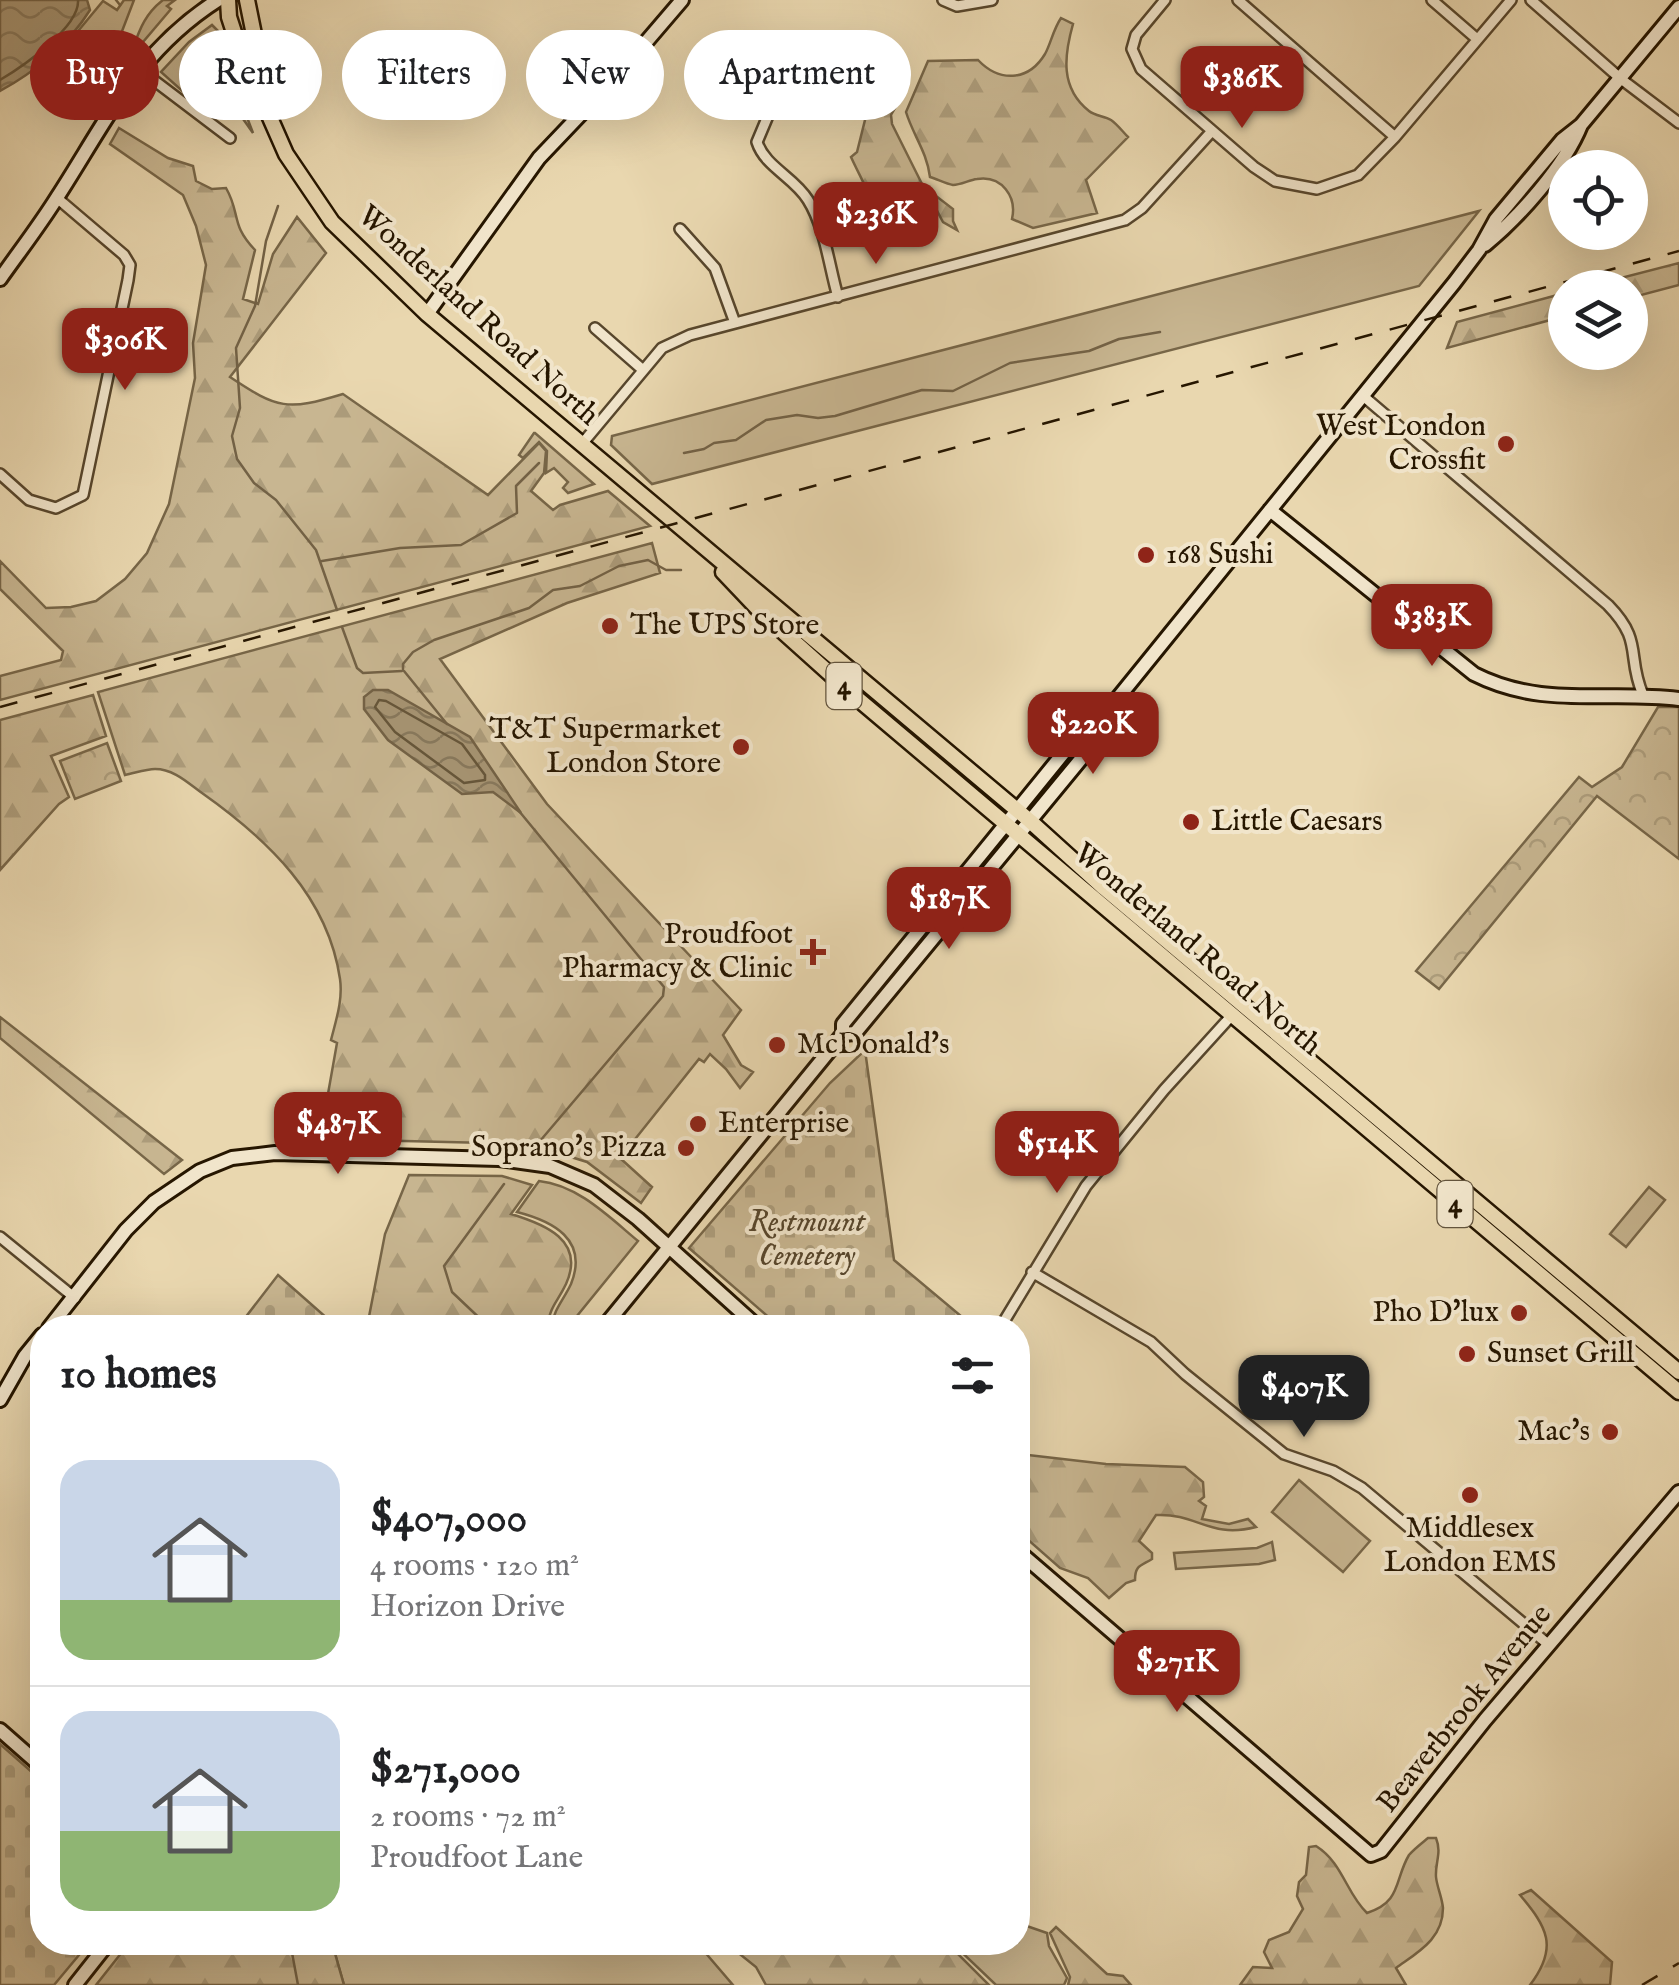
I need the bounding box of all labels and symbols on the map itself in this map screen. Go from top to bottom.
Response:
pin: $386K [1172,46,1312,131]
pin: $236K [806,182,946,267]
street label: Wonderland Road North [349,197,607,435]
pin: $306K [55,308,195,393]
place label: West London Crossfit [1316,408,1486,480]
marker: West London Crossfit [1495,433,1517,455]
place label: 168 Sushi [1166,536,1274,574]
marker: 168 Sushi [1135,544,1157,566]
pin: $383K [1362,584,1502,669]
place label: The UPS Store [630,607,819,645]
marker: The UPS Store [599,615,621,637]
road number: 4 [826,663,862,709]
pin: $220K [1023,692,1163,777]
place label: T&T Supermarket London Store [489,711,721,783]
marker: T&T Supermarket London Store [730,736,752,758]
place label: Little Caesars [1211,803,1383,841]
marker: Little Caesars [1180,811,1202,833]
street label: Wonderland Road North [1065,835,1329,1065]
pin: $187K [879,867,1019,952]
place label: Proudfoot Pharmacy & Clinic [562,916,793,988]
marker: Proudfoot Pharmacy & Clinic [802,941,824,963]
place label: McDonald's [797,1026,950,1064]
marker: McDonald's [766,1034,788,1056]
pin: $487K [268,1092,408,1177]
place label: Enterprise [718,1105,849,1143]
pin: $514K [987,1111,1127,1196]
marker: Enterprise [687,1113,709,1135]
place label: Soprano's Pizza [471,1129,666,1167]
marker: Soprano's Pizza [675,1137,697,1159]
road number: 4 [1438,1181,1472,1227]
park label: Restmount Cemetery [749,1204,867,1276]
place label: Pho D'lux [1373,1294,1499,1332]
marker: Pho D'lux [1508,1302,1530,1324]
place label: Sunset Grill [1487,1335,1635,1373]
marker: Sunset Grill [1456,1343,1478,1365]
pin: $407K [1234,1355,1374,1440]
place label: Mac's [1517,1413,1590,1451]
marker: Mac's [1599,1421,1621,1443]
marker: Middlesex London EMS [1459,1484,1481,1506]
place label: Middlesex London EMS [1384,1510,1556,1582]
street label: Beaverbrook Avenue [1369,1597,1561,1821]
pin: $271K [1107,1630,1247,1715]

